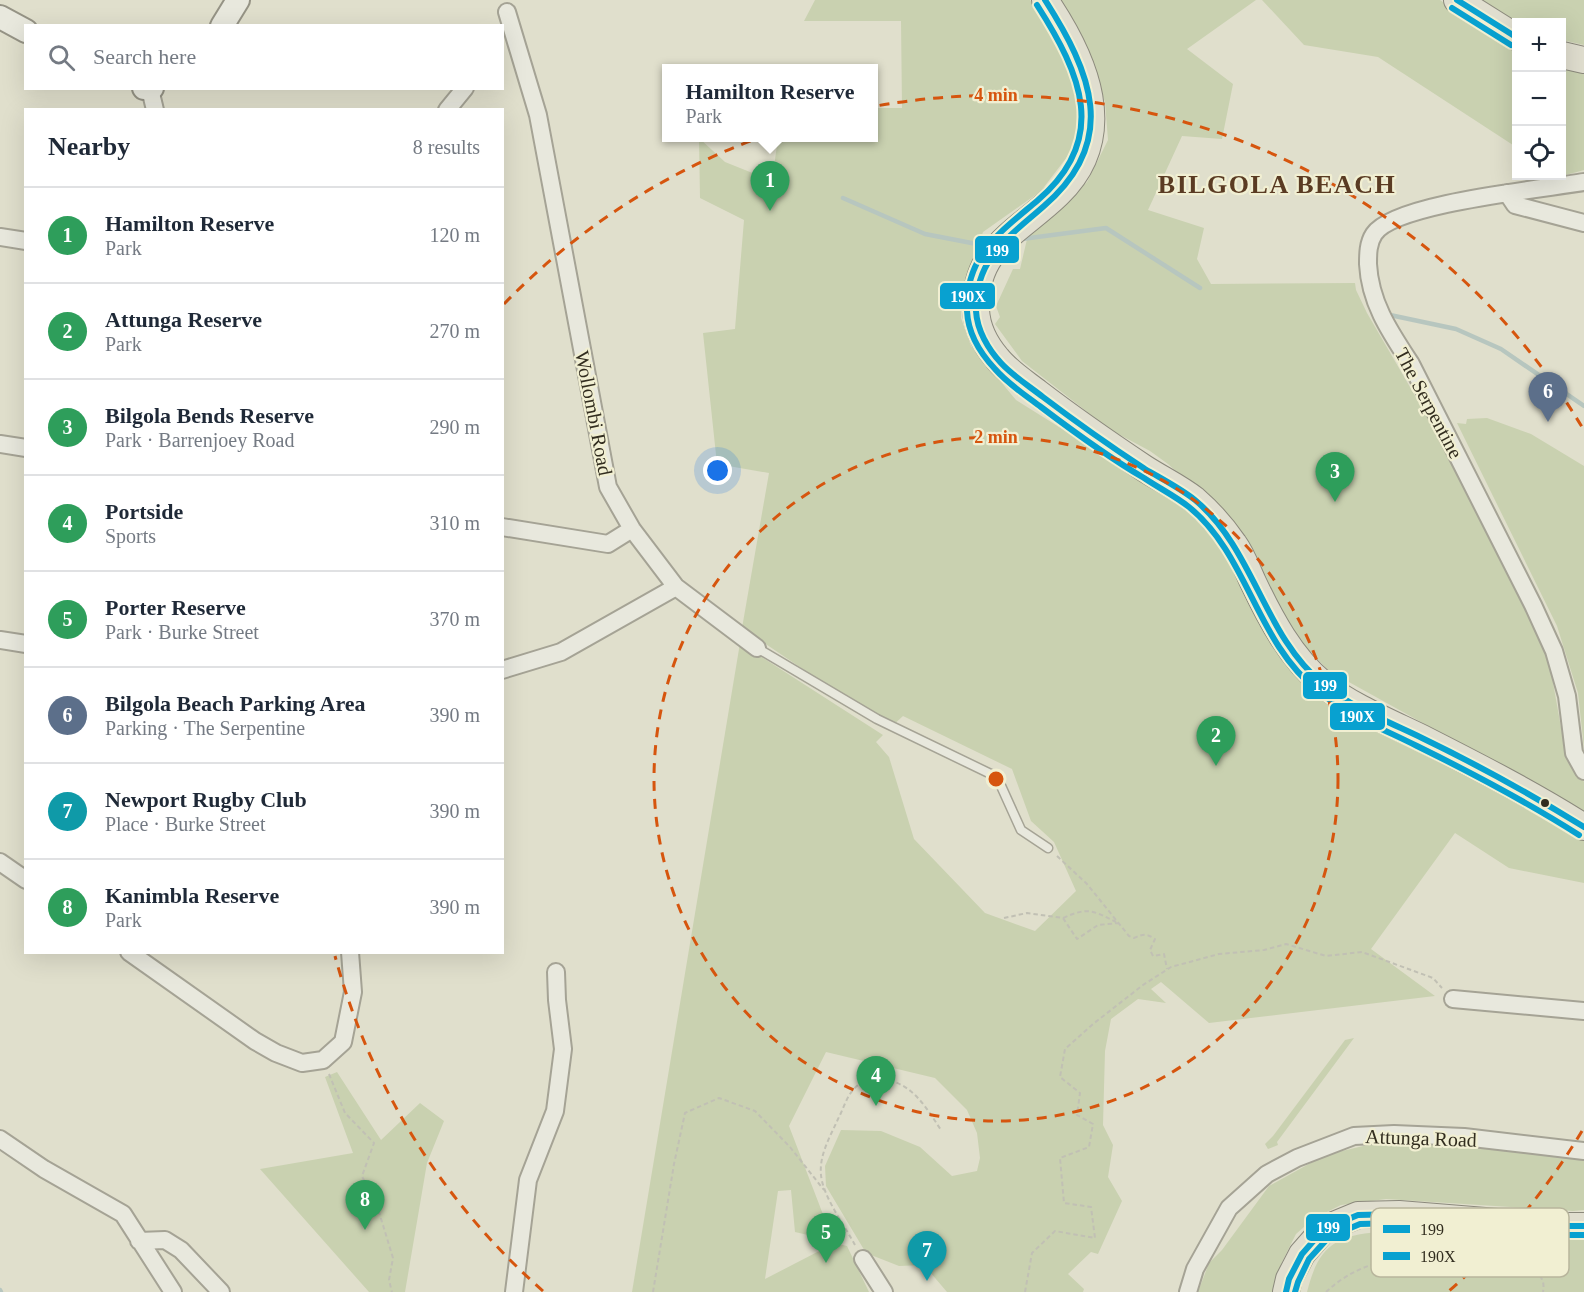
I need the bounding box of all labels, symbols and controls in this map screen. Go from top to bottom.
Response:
map controls [1512,18,1566,180]
button: + [1512,18,1566,72]
search box [24,24,504,90]
icon: search [45,41,78,74]
text: Search here [93,44,196,69]
popup [662,64,878,142]
button: − [1512,72,1566,126]
text: Hamilton Reserve [685,79,855,104]
text: 4 min [974,85,1018,105]
text: Park [685,105,722,127]
button: locate [1512,126,1566,180]
text: Nearby [48,132,130,161]
text: 8 results [413,136,480,158]
pin: 1 [750,162,790,211]
district label: BILGOLA BEACH [1158,170,1396,199]
text: Hamilton Reserve [105,211,274,236]
text: 1 [63,224,73,246]
text: 120 m [429,224,480,246]
line badge: 199 [974,235,1020,264]
text: Park [105,237,142,259]
text: 199 [985,242,1009,259]
line badge: 190X [939,282,996,310]
text: 190X [950,288,986,305]
text: Attunga Reserve [105,307,262,332]
text: 2 [63,320,73,342]
text: 270 m [429,320,480,342]
text: Park [105,333,142,355]
street label: The Serpentine [1390,344,1467,462]
street label: Wollombi Road [571,349,617,477]
pin: 6 [1528,372,1568,422]
text: Bilgola Bends Reserve [105,403,314,428]
text: 3 [63,416,73,438]
text: 290 m [429,416,480,438]
text: 2 min [974,427,1018,447]
text: Park · Barrenjoey Road [105,429,294,451]
pin: 3 [1316,452,1354,502]
your location [703,456,732,485]
text: Portside [105,499,183,524]
text: 4 [63,512,73,534]
text: 310 m [429,512,480,534]
text: Sports [105,525,156,547]
text: Porter Reserve [105,595,246,620]
text: 5 [63,608,73,630]
text: 370 m [429,608,480,630]
text: Park · Burke Street [105,621,259,643]
line badge: 199 [1302,671,1348,700]
text: 199 [1313,677,1337,694]
text: Bilgola Beach Parking Area [105,691,366,716]
line badge: 190X [1329,702,1386,731]
text: 6 [63,704,73,726]
text: 390 m [429,704,480,726]
text: 190X [1339,708,1375,725]
pin: 2 [1196,716,1236,766]
text: Parking · The Serpentine [105,717,305,739]
centre of rings [986,769,1006,789]
text: Newport Rugby Club [105,787,307,812]
unlabelled marker [1539,797,1551,809]
text: 7 [63,800,73,822]
text: 390 m [429,800,480,822]
text: Place · Burke Street [105,813,266,835]
text: Kanimbla Reserve [105,883,279,908]
text: 8 [63,896,73,918]
text: 390 m [429,896,480,918]
text: Park [105,909,142,931]
pin: 4 [856,1056,896,1106]
street label: Attunga Road [1365,1125,1477,1152]
pin: 8 [346,1180,385,1230]
legend [1371,1208,1569,1277]
line badge: 199 [1305,1213,1351,1242]
pin: 5 [806,1214,846,1263]
text: 199 [1316,1219,1340,1236]
text: 199 [1420,1221,1444,1238]
pin: 7 [908,1232,946,1281]
text: 190X [1420,1248,1456,1265]

